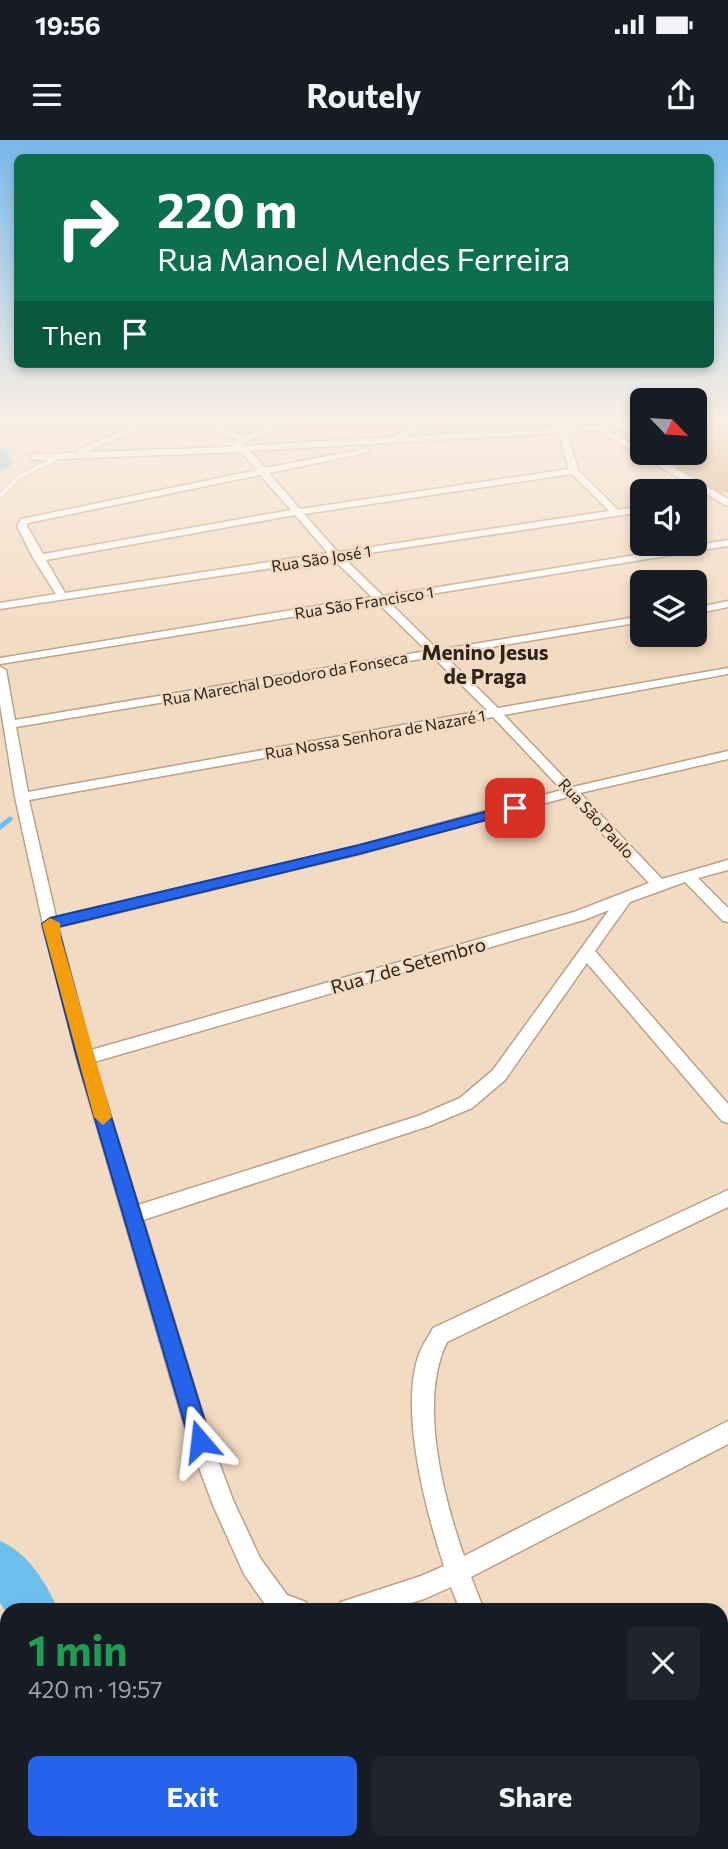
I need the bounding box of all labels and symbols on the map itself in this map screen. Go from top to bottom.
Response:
north arrow [630,388,707,466]
street label: Rua São José 1 [270,541,372,575]
street label: Rua São Francisco 1 [293,582,435,622]
district label: Menino Jesus de Praga [421,639,549,688]
street label: Rua Marechal Deodoro da Fonseca [161,647,409,709]
street label: Rua Nossa Senhora de Nazaré 1 [263,705,487,763]
street label: Rua São Paulo [555,774,639,862]
pin [485,778,545,838]
street label: Rua 7 de Setembro [328,932,488,998]
position arrow [163,1404,237,1478]

